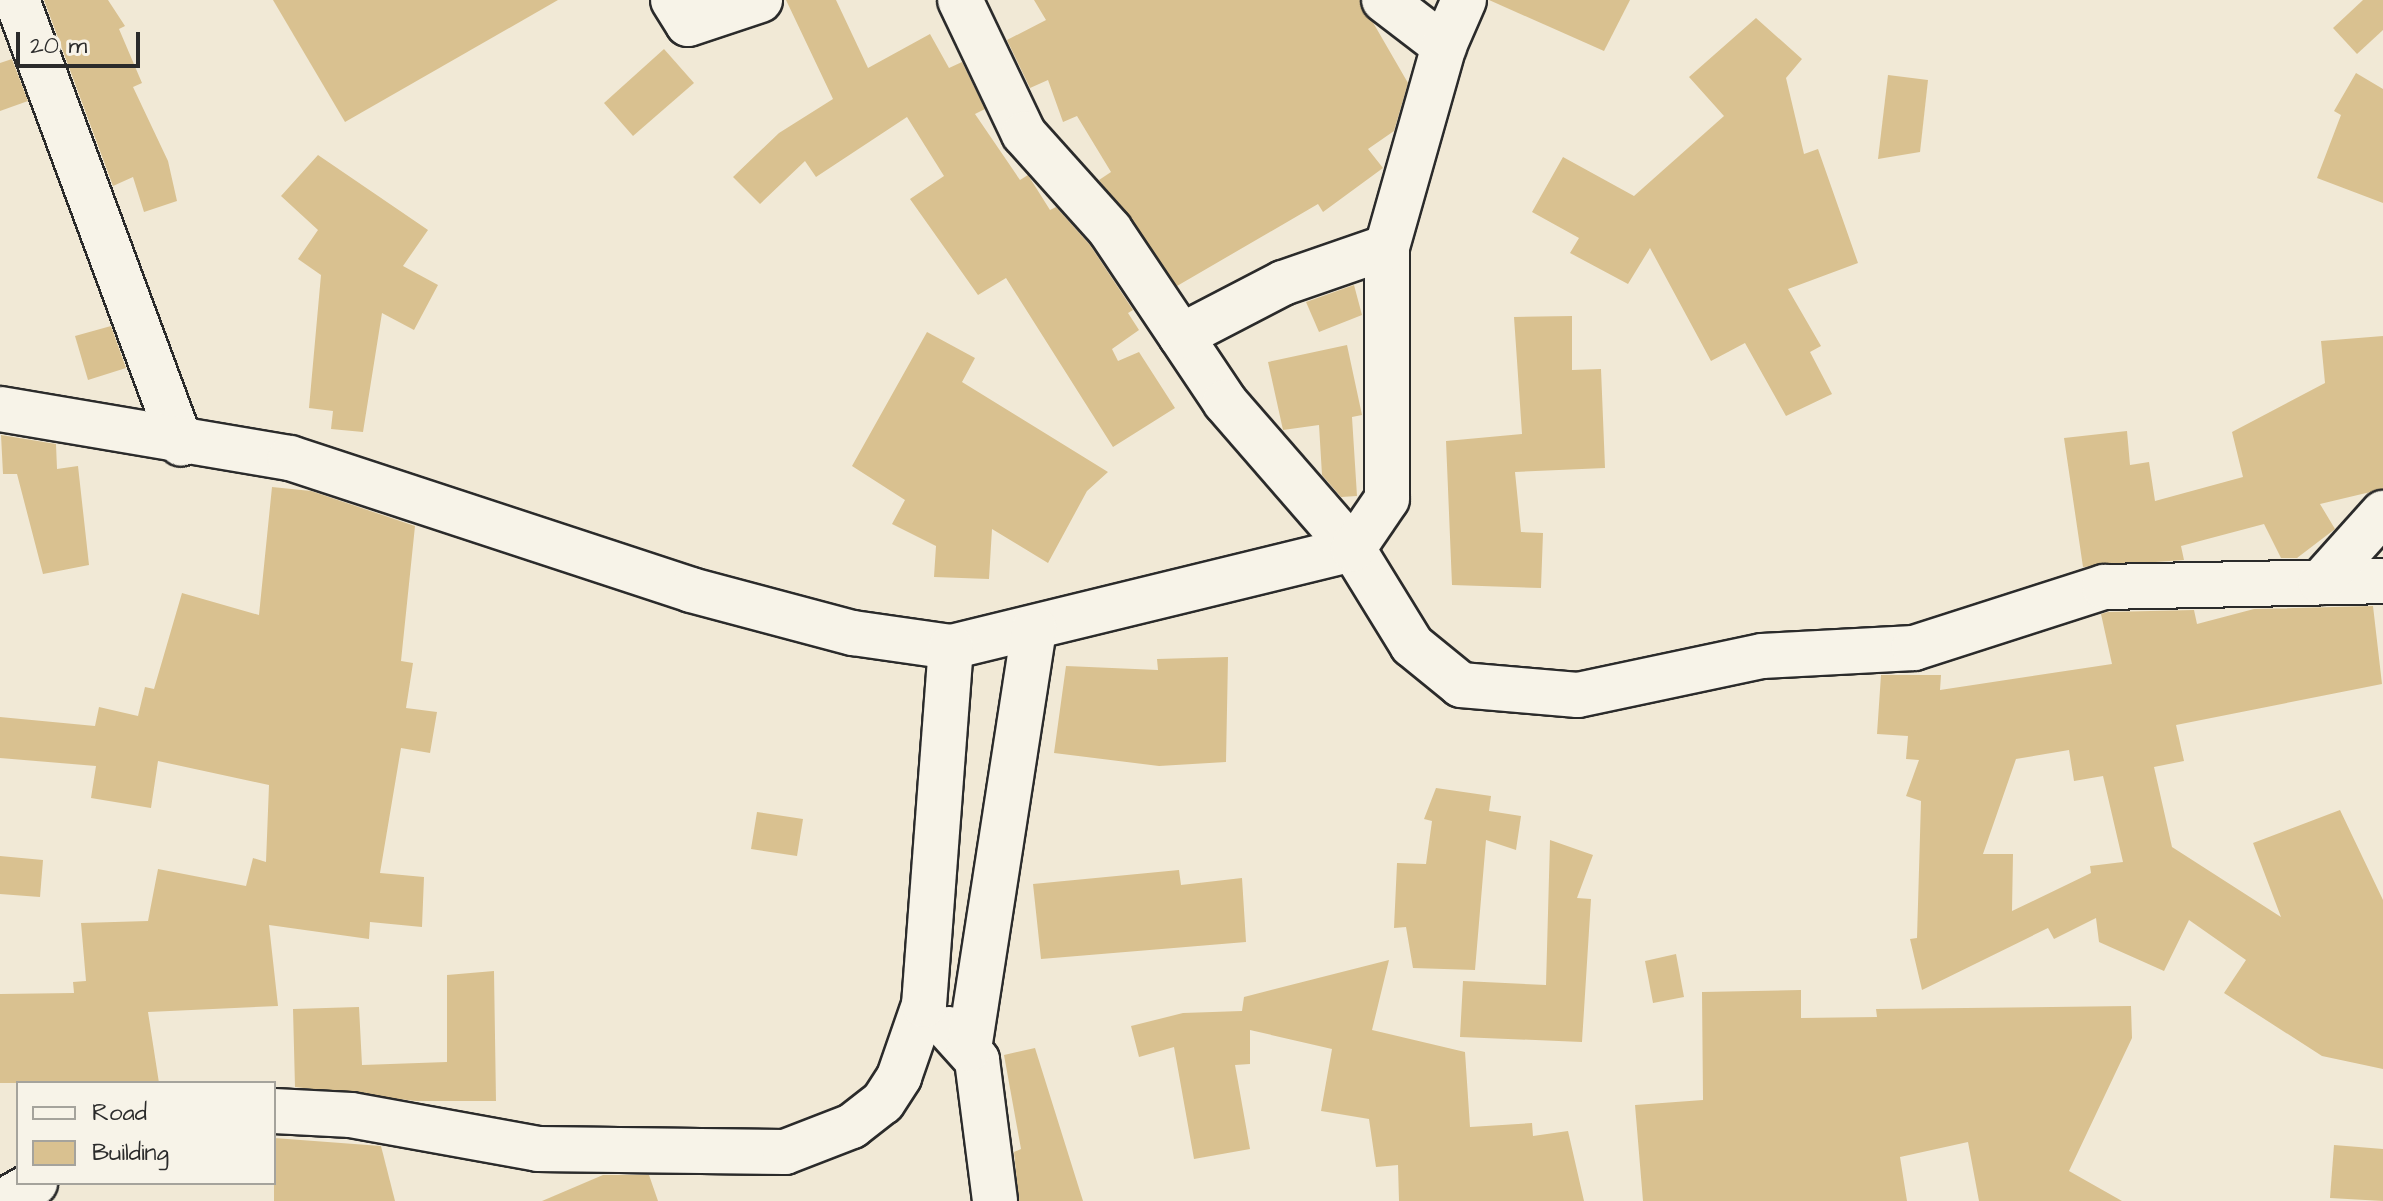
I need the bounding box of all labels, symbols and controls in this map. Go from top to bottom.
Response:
scale bar [20,16,144,66]
text: 20 m [30,29,87,63]
legend [16,1081,276,1185]
text: Road [92,1096,147,1130]
text: Building [92,1136,169,1170]

